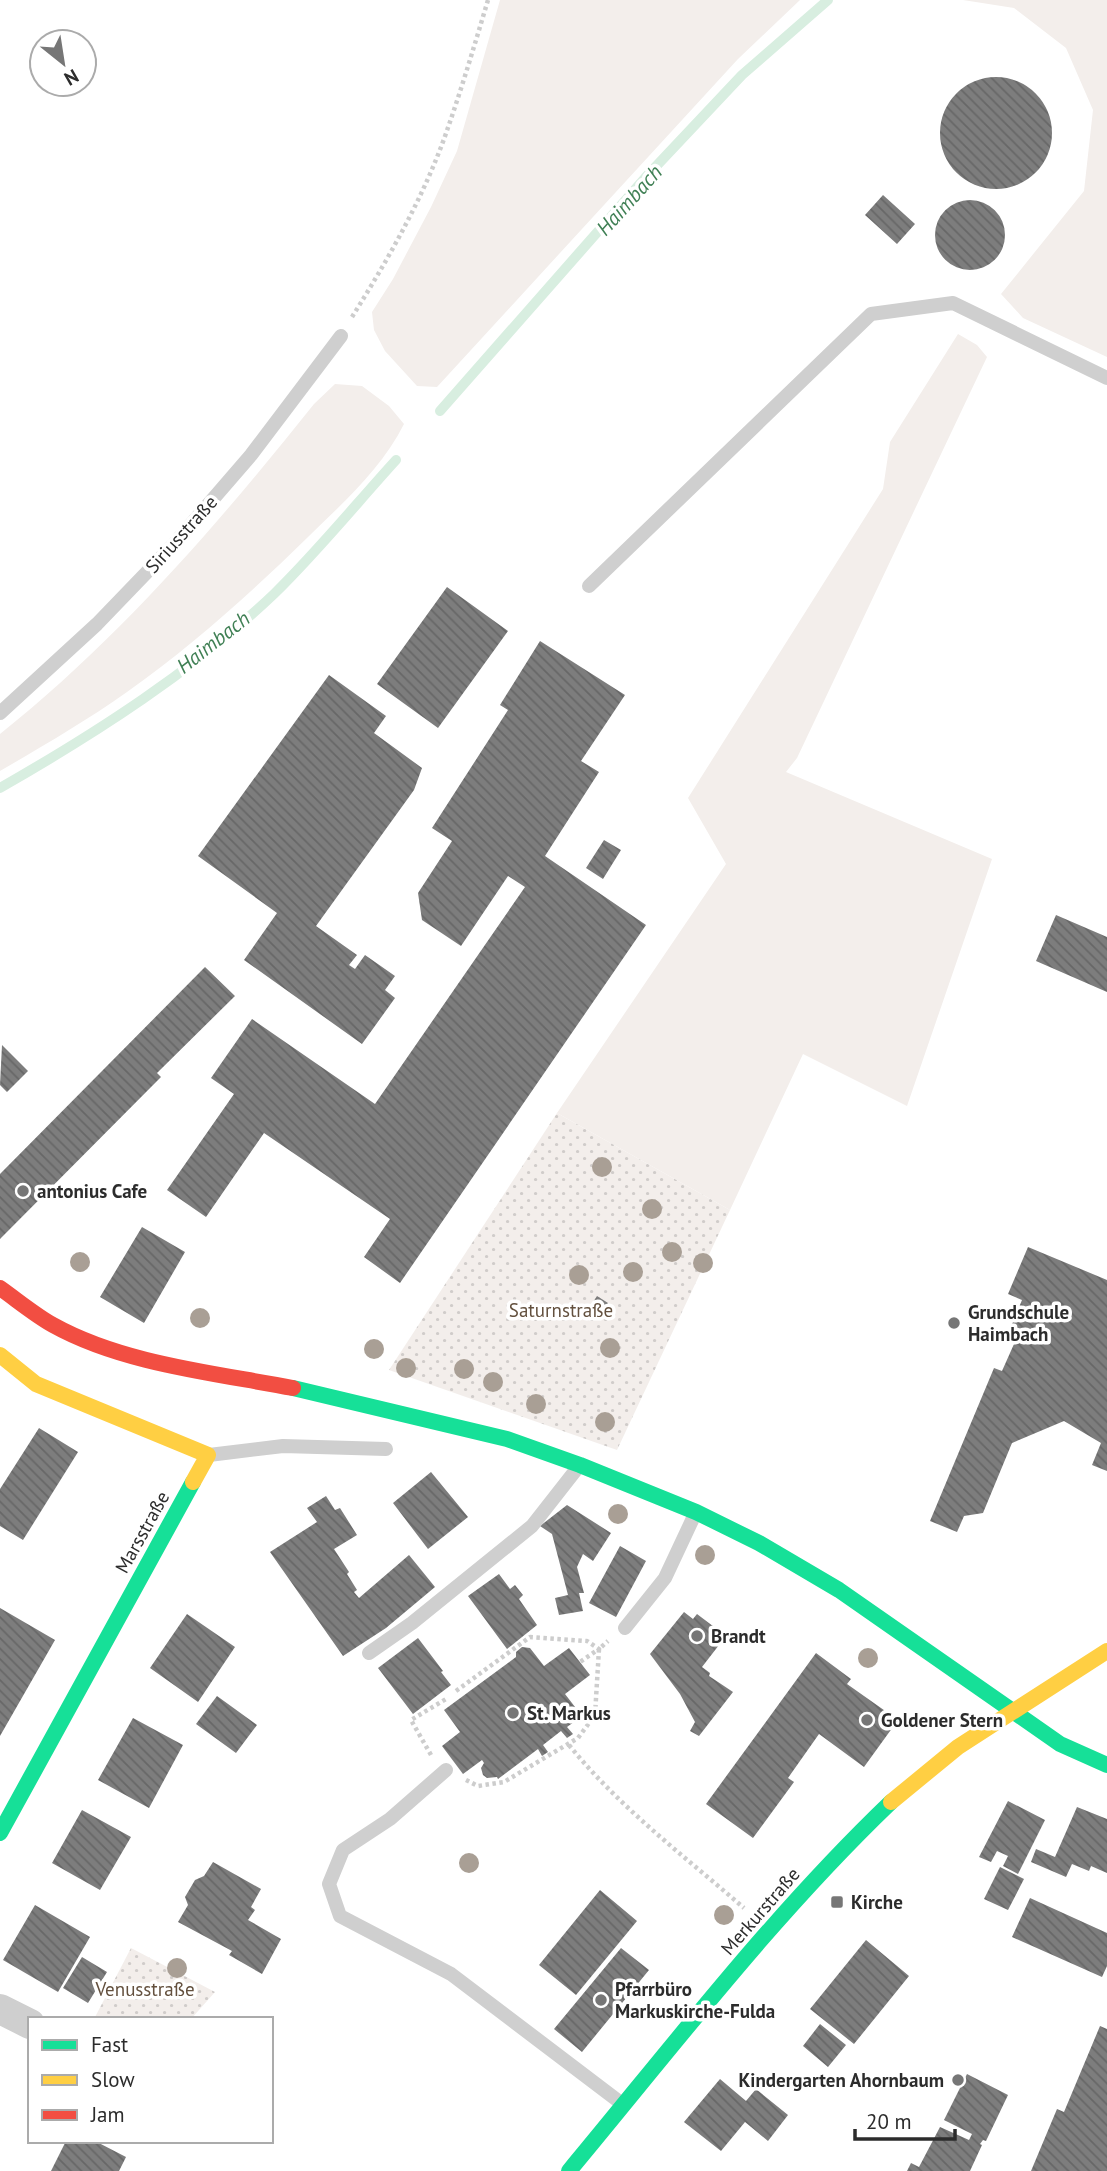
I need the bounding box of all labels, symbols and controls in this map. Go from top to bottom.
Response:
north arrow [28,28,98,98]
text: N [60,64,83,91]
water label: Haimbach [590,159,668,241]
street label: Siriusstraße [140,490,222,578]
water label: Haimbach [171,605,255,679]
place label: antonius Cafe [37,1179,147,1203]
marker: antonius Cafe [15,1183,31,1199]
park label: Saturnstraße [509,1298,613,1322]
place label: Grundschule Haimbach [968,1300,1069,1346]
marker: Grundschule Haimbach [946,1315,962,1331]
street label: Marsstraße [110,1487,174,1577]
place label: Brandt [711,1624,766,1648]
marker: Brandt [689,1628,705,1644]
place label: St. Markus [527,1701,611,1725]
marker: St. Markus [505,1705,521,1721]
place label: Goldener Stern [881,1708,1003,1732]
marker: Goldener Stern [859,1712,875,1728]
street label: Merkurstraße [715,1862,805,1960]
place label: Kirche [851,1890,903,1914]
marker: Kirche [829,1894,845,1910]
park label: Venusstraße [94,1977,195,2001]
place label: Pfarrbüro Markuskirche-Fulda [615,1977,775,2023]
marker: Pfarrbüro Markuskirche-Fulda [593,1992,609,2008]
legend [28,2017,273,2143]
text: Fast [91,2031,128,2058]
text: Slow [91,2066,135,2093]
place label: Kindergarten Ahornbaum [739,2068,944,2092]
marker: Kindergarten Ahornbaum [950,2072,966,2088]
scale bar [855,2098,955,2142]
text: Jam [90,2101,125,2128]
text: 20 m [866,2108,912,2135]

